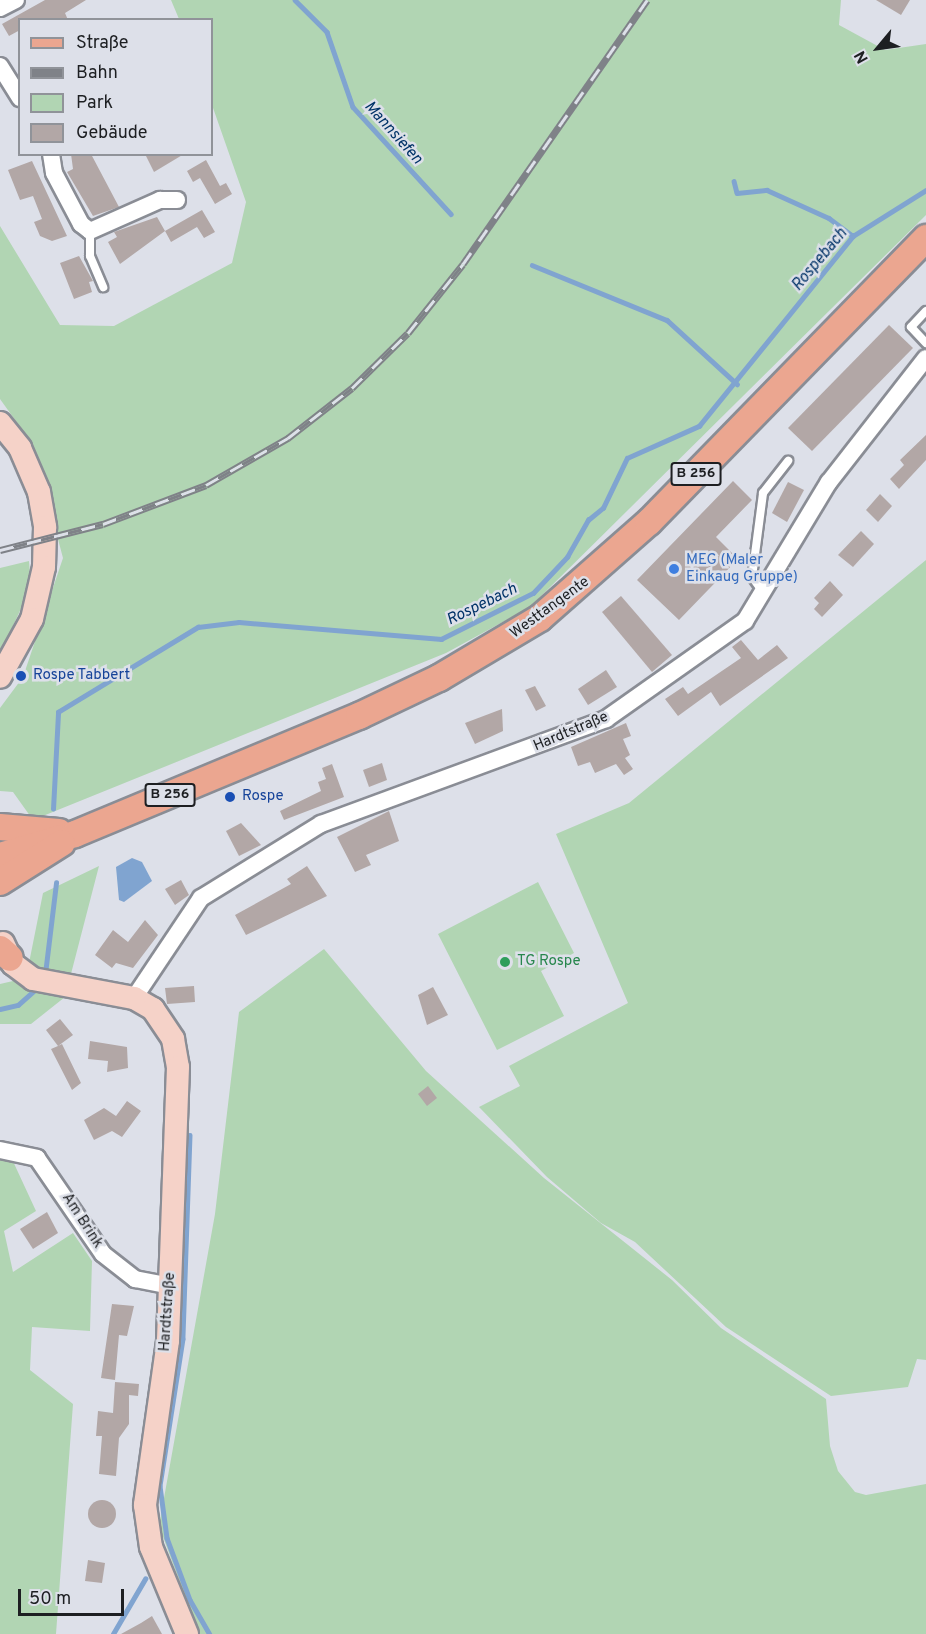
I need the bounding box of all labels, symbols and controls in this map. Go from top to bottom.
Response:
legend [18,18,213,156]
north arrow [848,18,908,78]
text: Straße [76,32,128,55]
text: N [851,47,874,67]
text: Bahn [76,62,118,85]
text: Park [76,92,113,115]
water label: Mannsiefen [360,97,426,169]
text: Gebäude [76,122,148,145]
water label: Rospebach [788,225,852,295]
road number: B 256 [670,463,722,485]
place label: MEG (Maler Einkaug Gruppe) [686,551,798,586]
marker: MEG (Maler Einkaug Gruppe) [667,562,681,576]
street label: Westtangente [507,573,593,643]
water label: Rospebach [444,580,520,630]
place label: Rospe Tabbert [33,667,131,685]
marker: Rospe Tabbert [14,669,28,683]
street label: Hardtstraße [531,708,611,756]
road number: B 256 [144,784,195,806]
place label: Rospe [242,788,284,806]
marker: Rospe [223,790,237,804]
place label: TG Rospe [517,953,581,971]
marker: TG Rospe [498,955,512,969]
street label: Am Brink [58,1190,106,1252]
street label: Hardtstraße [156,1272,180,1352]
scale bar [21,1577,128,1615]
text: 50 m [29,1588,71,1611]

